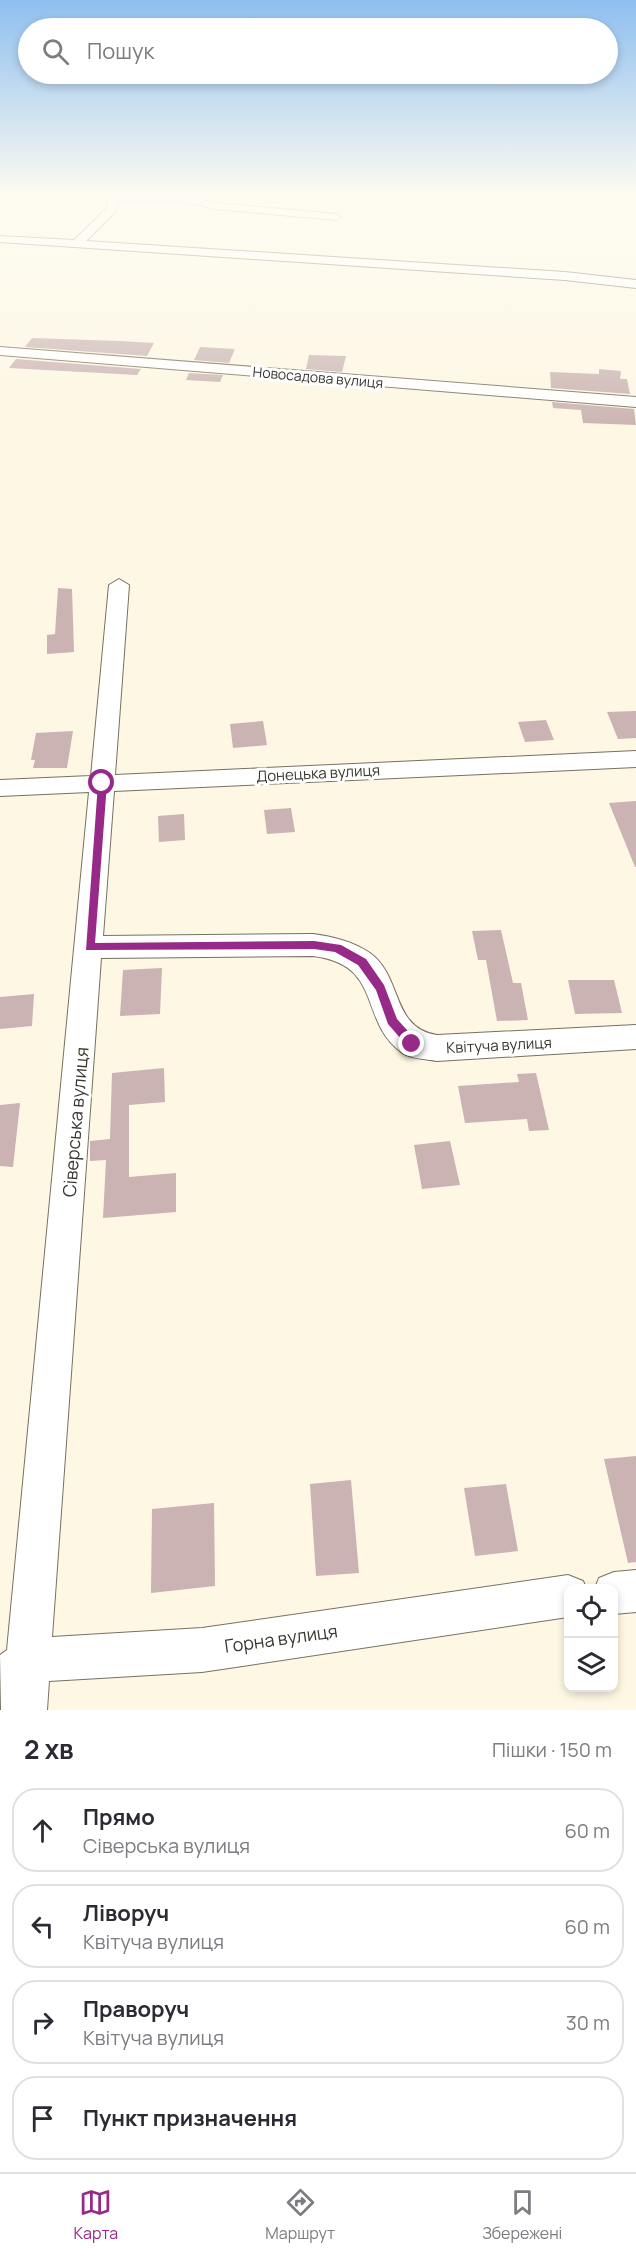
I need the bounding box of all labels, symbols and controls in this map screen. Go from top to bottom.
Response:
search box [18,18,618,84]
icon: search [39,35,72,68]
text: Пошук [87,36,154,66]
street label: Новосадова вулиця [252,362,384,392]
street label: Донецька вулиця [256,759,380,787]
route start [88,769,114,795]
route end [398,1030,424,1056]
street label: Квітуча вулиця [446,1032,552,1058]
street label: Сіверська вулиця [56,1046,94,1198]
map controls [564,1584,618,1692]
button: locate [564,1584,618,1638]
street label: Горна вулиця [223,1618,339,1658]
button: layers [564,1638,618,1692]
text: 2 хв [24,1731,74,1767]
text: Пішки · 150 m [492,1736,612,1763]
text: Прямо [83,1802,155,1832]
icon: ahead [26,1814,59,1847]
text: 60 m [564,1817,610,1844]
text: Сіверська вулиця [83,1832,250,1859]
text: Ліворуч [83,1898,169,1928]
icon: left [26,1910,59,1943]
text: 60 m [564,1913,610,1940]
text: Квітуча вулиця [83,1928,224,1955]
text: Праворуч [83,1994,189,2024]
icon: right [26,2006,59,2039]
text: 30 m [566,2009,610,2036]
text: Квітуча вулиця [83,2024,224,2051]
icon: arrive [26,2102,59,2135]
text: Пункт призначення [83,2103,297,2133]
tab: Карта [74,2186,118,2244]
tab: Маршрут [265,2186,335,2244]
tab: Збережені [482,2186,562,2244]

